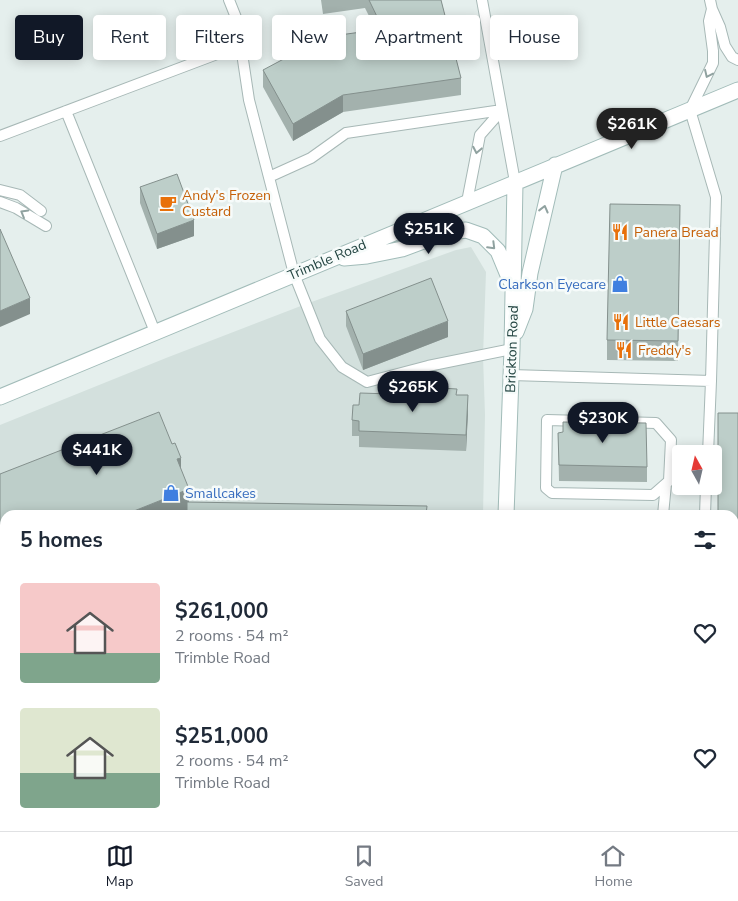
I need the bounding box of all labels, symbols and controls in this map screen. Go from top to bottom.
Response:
chip: Buy [15,15,83,60]
chip: Rent [93,15,166,60]
chip: Filters [176,15,262,60]
chip: New [272,15,346,60]
chip: Apartment [356,15,480,60]
chip: House [490,15,578,60]
one-way arrow [703,69,714,78]
pin: $261K [597,108,667,150]
text: $261K [607,113,657,135]
one-way arrow [473,146,483,155]
place label: Andy's Frozen Custard [182,186,271,221]
cafe icon: Andy's Frozen Custard [158,193,178,213]
one-way arrow [538,204,549,213]
one-way arrow [20,209,29,219]
pin: $251K [394,212,464,255]
text: $251K [404,218,454,240]
restaurant icon: Panera Bread [610,222,630,242]
place label: Panera Bread [634,223,719,242]
street label: Trimble Road [285,235,369,285]
one-way arrow [486,240,495,249]
shop icon: Clarkson Eyecare [610,274,630,294]
place label: Clarkson Eyecare [498,275,606,294]
street label: Brickton Road [501,305,523,393]
restaurant icon: Little Caesars [611,312,631,332]
place label: Little Caesars [635,313,721,332]
restaurant icon: Freddy's [614,340,634,360]
place label: Freddy's [638,341,692,360]
pin: $265K [378,370,448,413]
text: $265K [388,376,438,398]
pin: $230K [568,402,638,444]
text: $230K [578,407,628,429]
pin: $441K [62,434,132,476]
text: $441K [72,439,122,461]
north arrow [672,445,722,495]
map controls [672,445,722,495]
shop icon: Smallcakes [161,483,181,503]
place label: Smallcakes [185,484,256,503]
text: 5 homes [20,526,103,554]
icon: filters [691,526,719,554]
text: $261,000 [175,597,268,625]
icon: home [60,603,120,663]
icon: heart [691,619,719,647]
text: 2 rooms · 54 m² [175,625,288,647]
text: Trimble Road [175,647,270,669]
text: $251,000 [175,722,268,750]
icon: home [60,728,120,788]
icon: heart [691,744,719,772]
text: 2 rooms · 54 m² [175,750,288,772]
text: Trimble Road [175,772,270,794]
tab: Map [106,842,134,891]
tab: Saved [345,842,383,891]
tab: Home [595,842,632,891]

